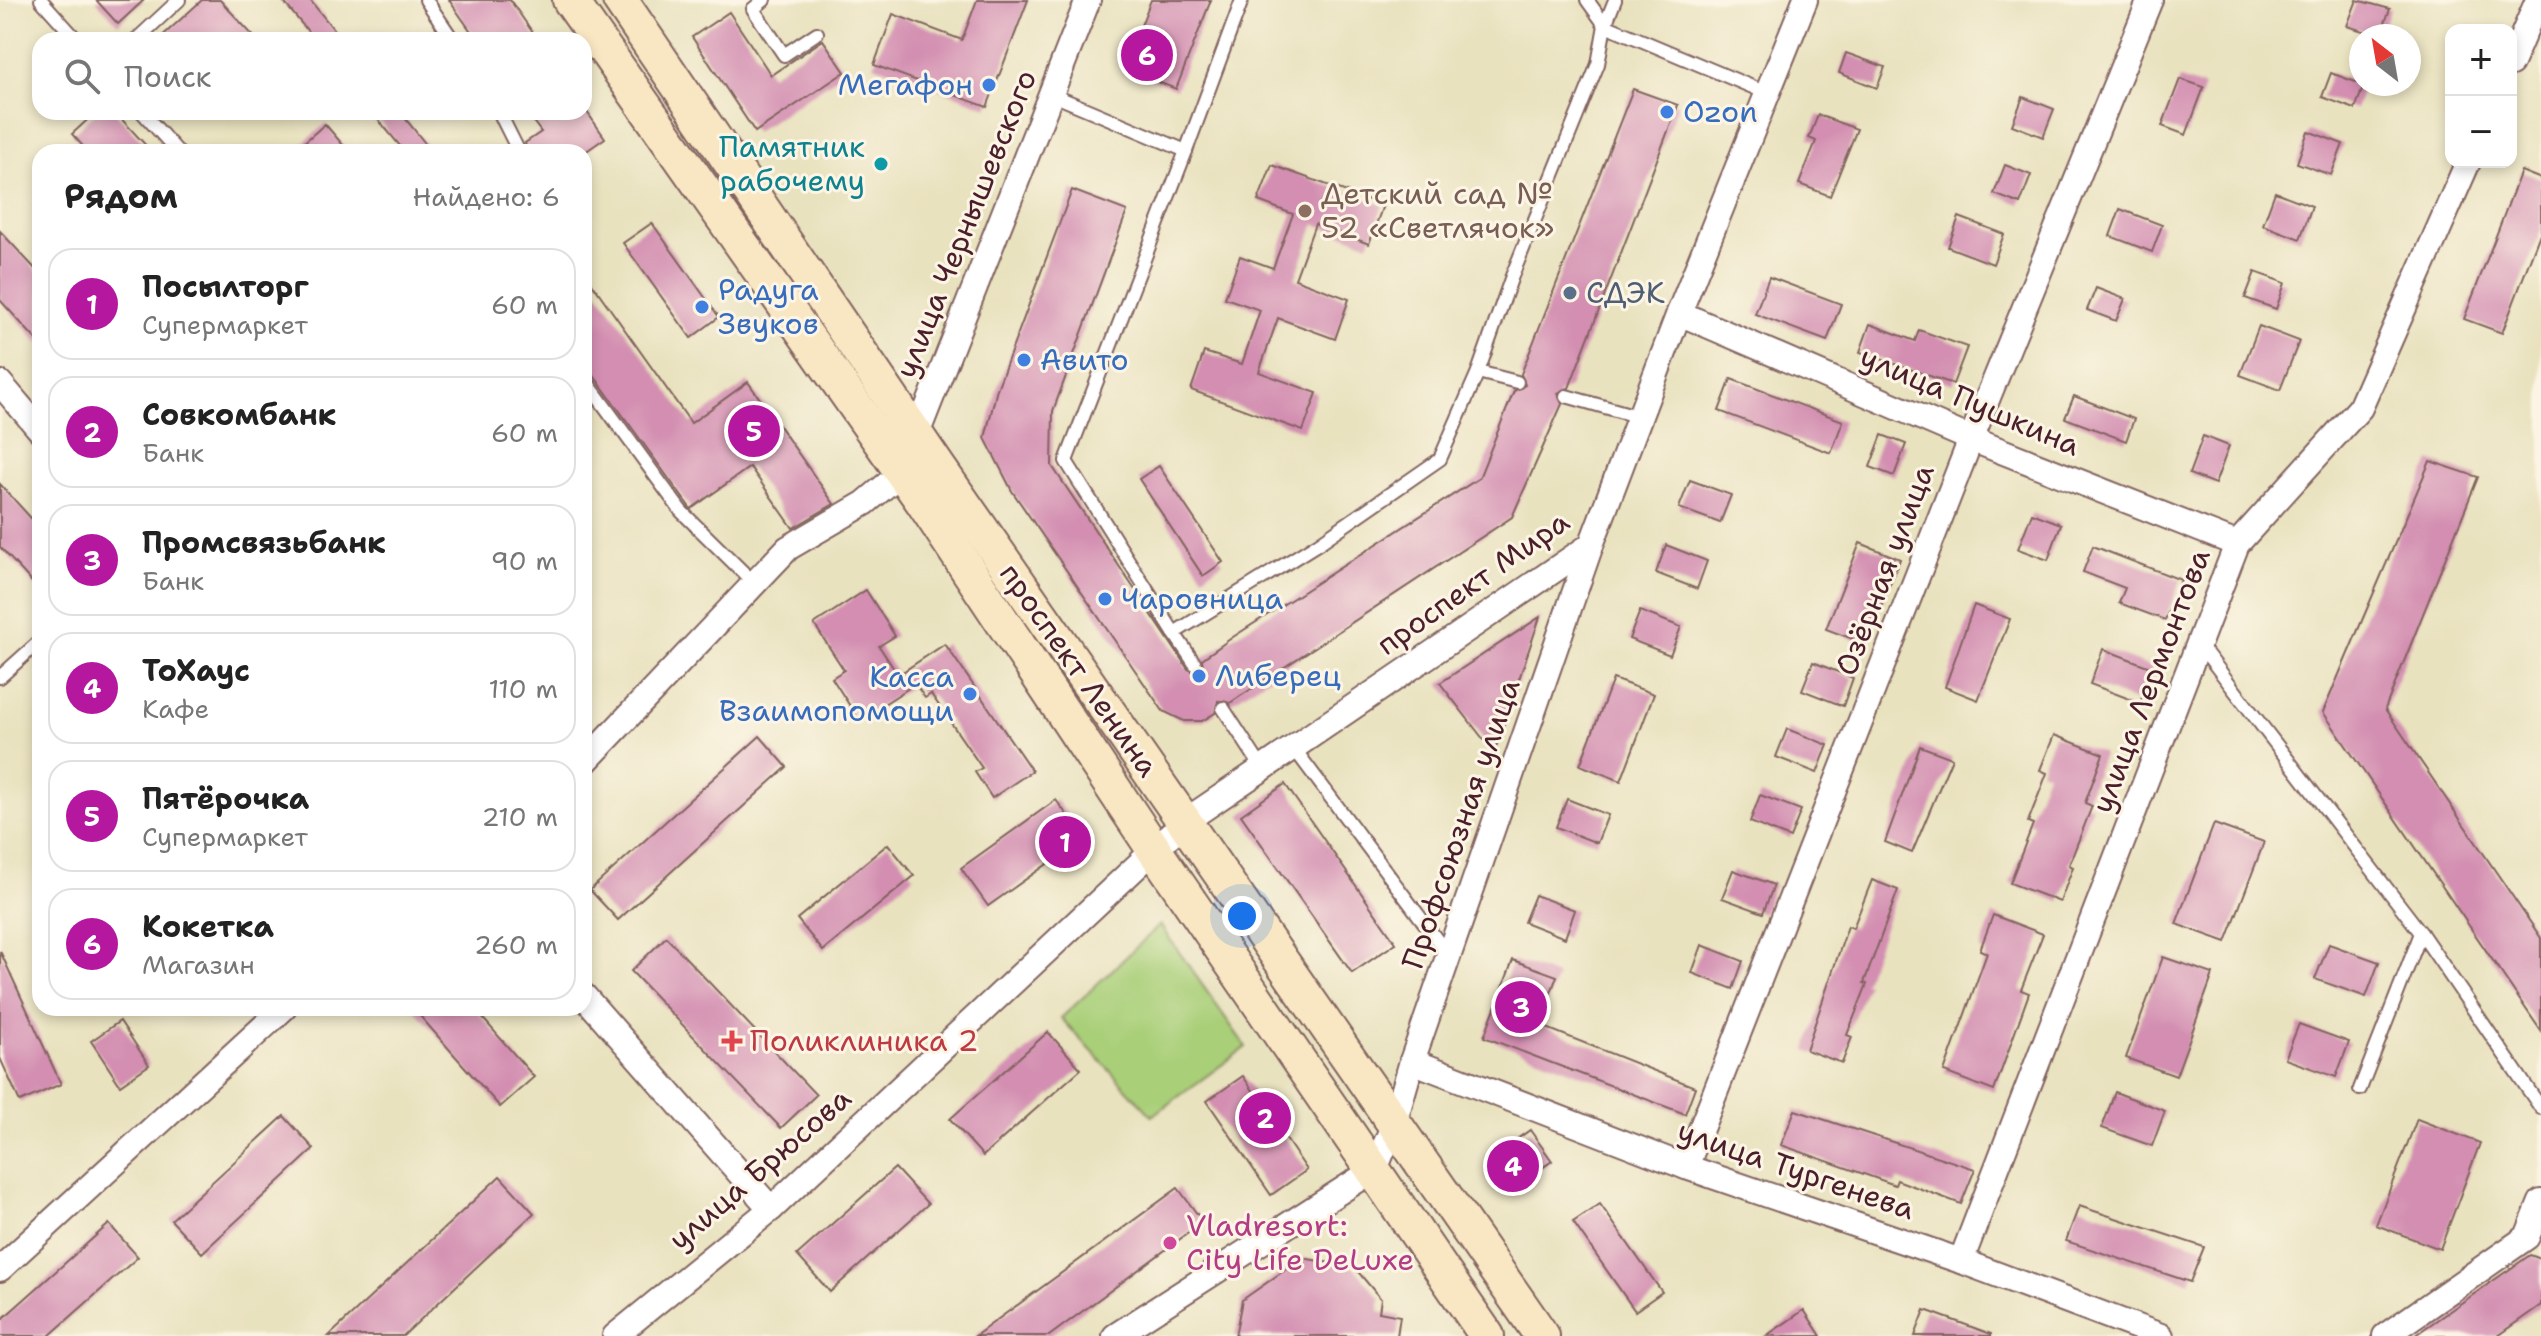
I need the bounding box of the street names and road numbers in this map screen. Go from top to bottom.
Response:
street label: улица Чернышевского [885,64,1046,384]
street label: улица Пушкина [1854,336,2087,466]
street label: Озёрная улица [1825,458,1944,681]
street label: проспект Мира [1368,501,1578,664]
street label: улица Лермонтова [2081,542,2220,819]
street label: проспект Ленина [990,555,1169,785]
street label: Профсоюзная улица [1392,673,1530,974]
street label: улица Брюсова [660,1078,860,1259]
street label: улица Тургенева [1672,1110,1920,1229]

